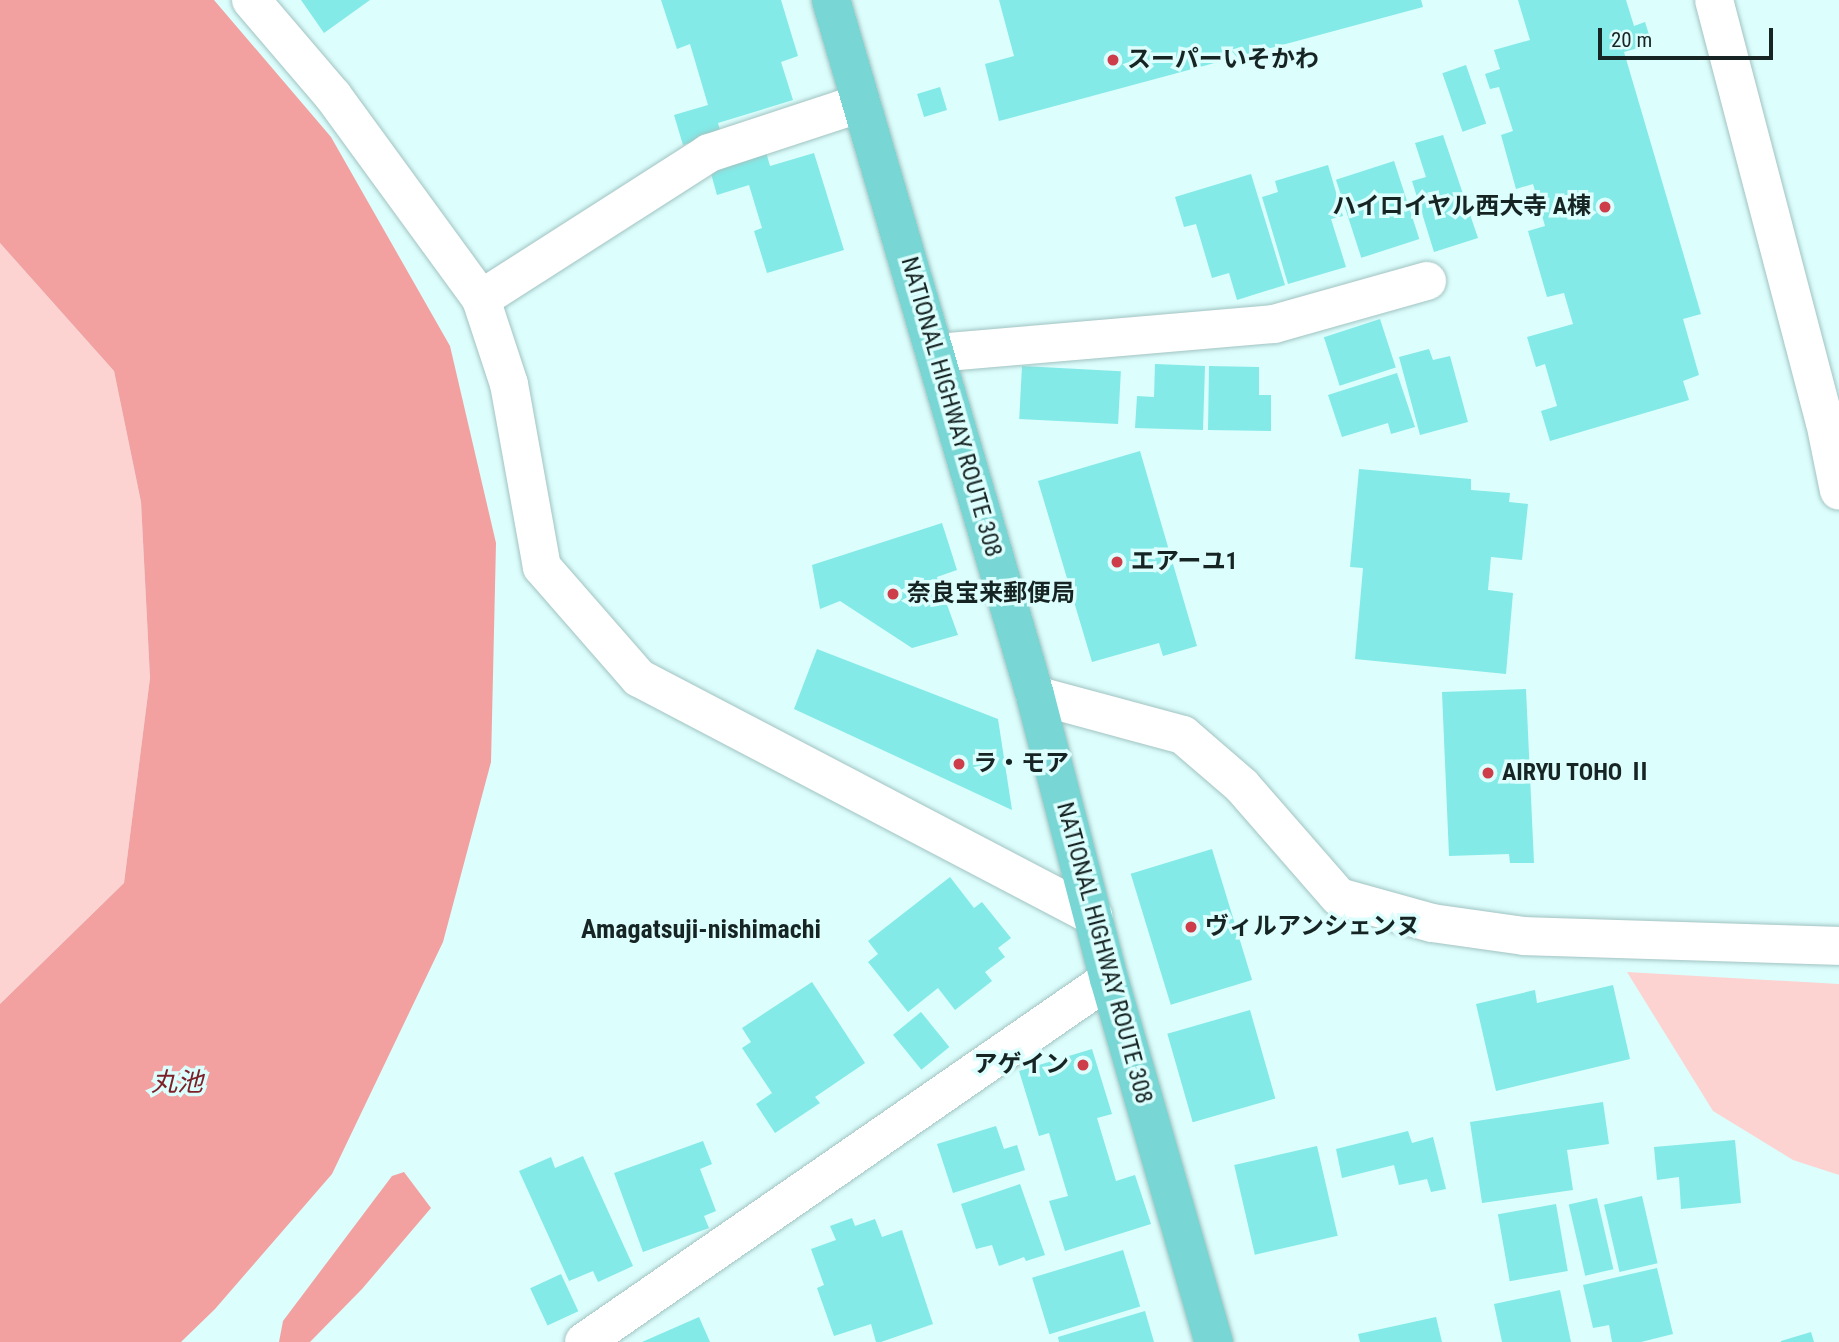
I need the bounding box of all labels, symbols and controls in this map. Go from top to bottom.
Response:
scale bar [1601,14,1776,58]
text: 20 m [1611,28,1652,52]
place label: スーパーいそかわ [1127,46,1319,74]
marker: スーパーいそかわ [1105,52,1121,68]
place label: ハイロイヤル西大寺 A棟 [1331,193,1591,221]
marker: ハイロイヤル西大寺 A棟 [1597,199,1613,215]
street label: NATIONAL HIGHWAY ROUTE 308 [894,254,1008,560]
place label: エアーユ1 [1131,548,1238,576]
marker: エアーユ1 [1109,554,1125,570]
place label: 奈良宝来郵便局 [907,580,1075,608]
marker: 奈良宝来郵便局 [885,586,901,602]
place label: ラ・モア [973,750,1069,778]
marker: ラ・モア [951,756,967,772]
place label: AIRYU TOHO Ⅱ [1502,759,1653,787]
marker: AIRYU TOHO Ⅱ [1480,765,1496,781]
street label: NATIONAL HIGHWAY ROUTE 308 [1050,799,1158,1107]
place label: ヴィルアンシェンヌ [1205,913,1421,941]
district label: Amagatsuji-nishimachi [581,914,821,946]
marker: ヴィルアンシェンヌ [1183,919,1199,935]
place label: アゲイン [973,1051,1069,1079]
marker: アゲイン [1075,1057,1091,1073]
water label: 丸池 [151,1067,203,1099]

